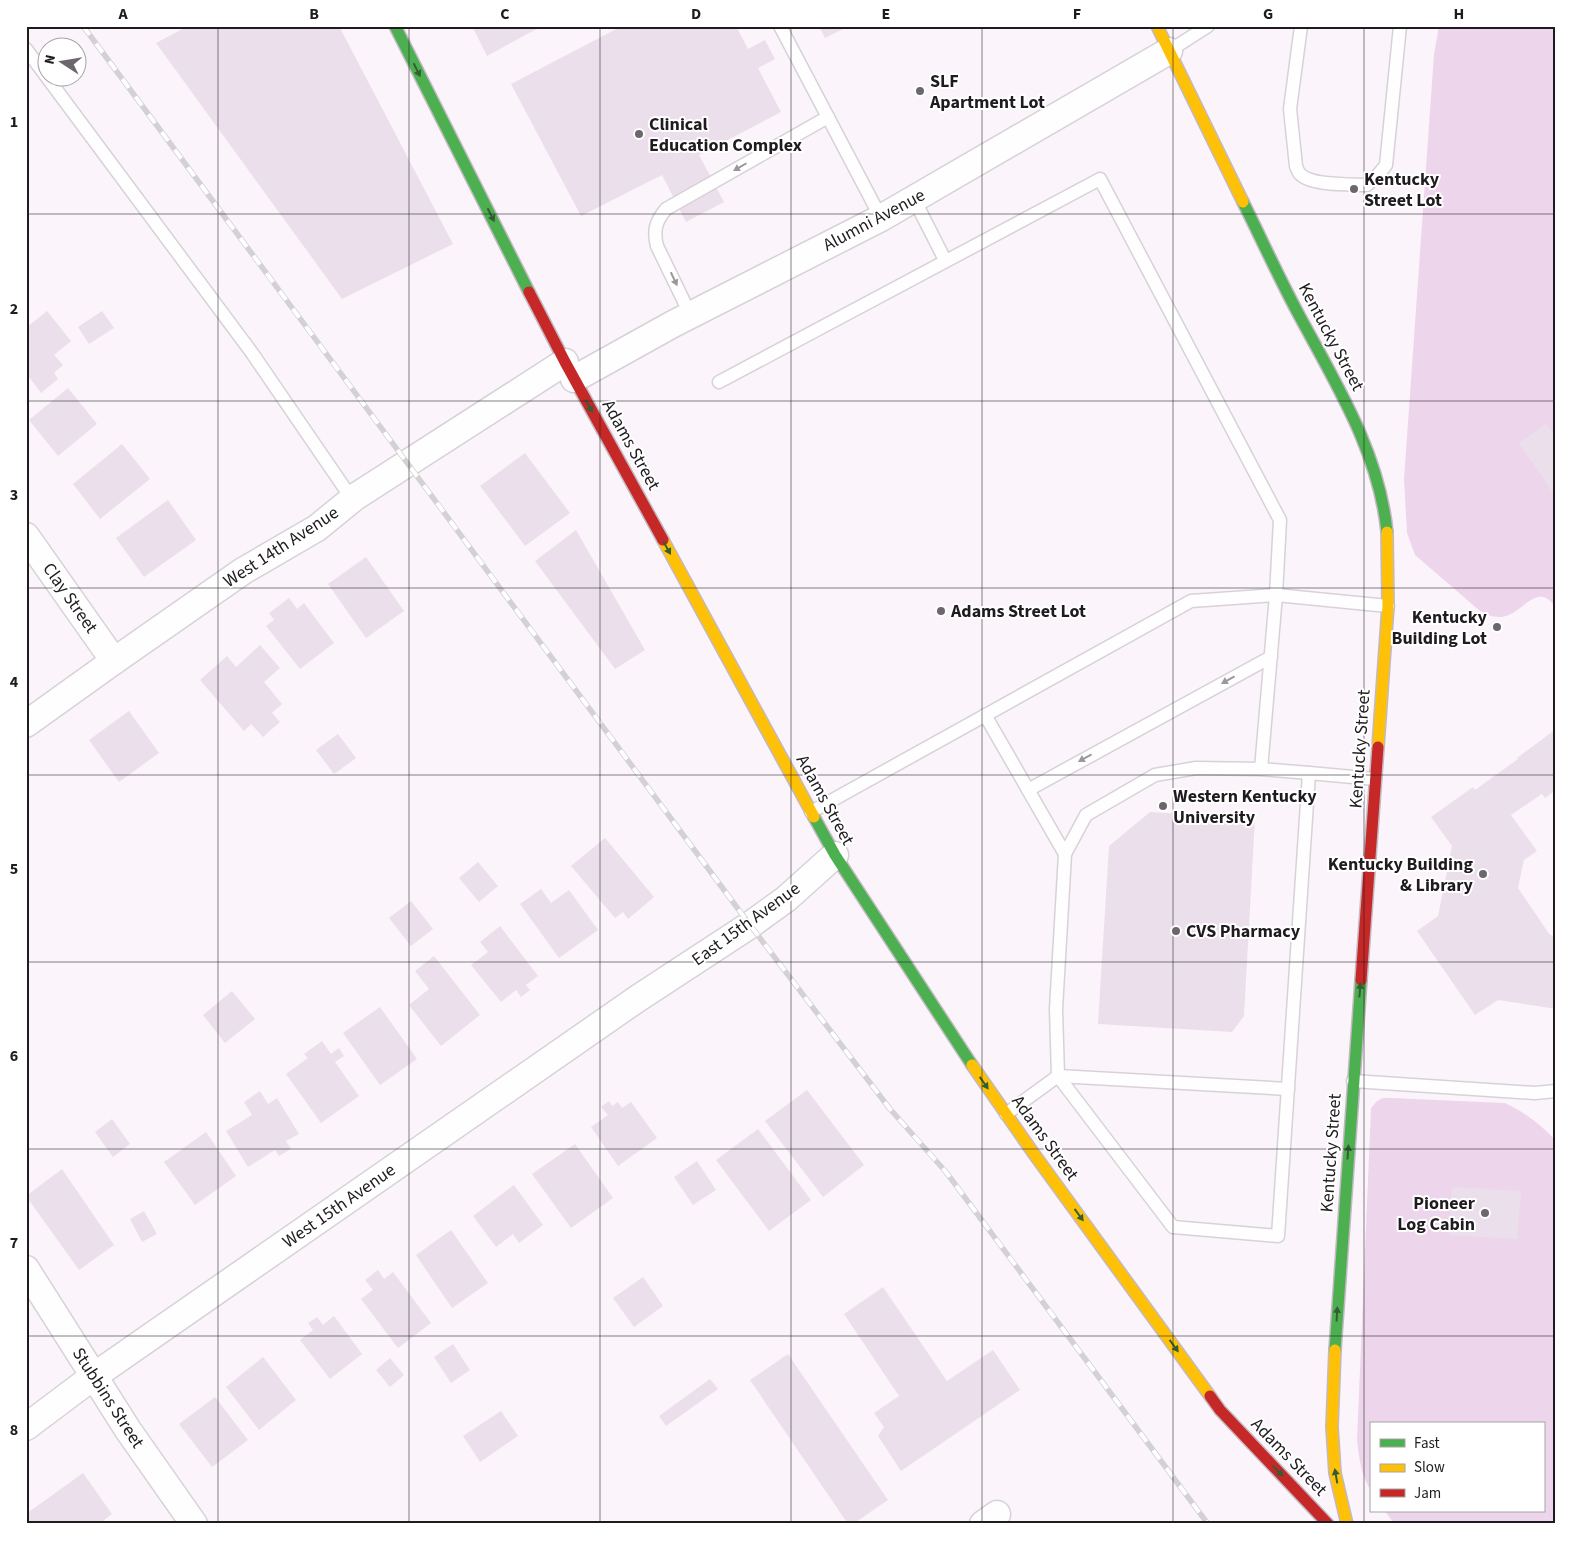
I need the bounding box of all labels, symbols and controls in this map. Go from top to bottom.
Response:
text: A [117,3,128,25]
text: B [309,3,319,25]
text: C [500,3,510,25]
text: D [691,3,701,25]
text: E [882,3,890,25]
text: F [1073,3,1081,25]
text: G [1263,3,1273,25]
text: H [1454,3,1464,25]
north arrow [38,38,88,88]
text: N [40,53,61,66]
one-way arrow [413,62,421,77]
place label: SLF Apartment Lot [929,69,1045,115]
marker: SLF Apartment Lot [914,85,926,97]
text: 1 [10,111,18,133]
place label: Clinical Education Complex [649,112,802,158]
marker: Clinical Education Complex [633,128,645,140]
one-way arrow [733,163,746,172]
place label: Kentucky Street Lot [1364,167,1442,213]
street label: Alumni Avenue [818,183,930,257]
marker: Kentucky Street Lot [1348,183,1360,195]
one-way arrow [487,207,495,222]
one-way arrow [670,272,678,286]
street label: Kentucky Street [1292,279,1370,395]
text: 2 [10,298,18,320]
street label: Adams Street [596,395,666,495]
one-way arrow [585,398,593,413]
text: 3 [10,484,18,506]
street label: West 14th Avenue [219,500,344,594]
one-way arrow [663,541,671,556]
street label: Clay Street [37,558,103,638]
place label: Adams Street Lot [950,599,1086,624]
marker: Adams Street Lot [935,605,947,617]
place label: Kentucky Building Lot [1392,605,1488,651]
marker: Kentucky Building Lot [1491,621,1503,633]
text: 4 [10,671,19,693]
one-way arrow [1221,676,1235,685]
street label: Kentucky Street [1343,689,1377,809]
street label: Adams Street [790,750,860,850]
one-way arrow [1079,754,1092,763]
place label: Western Kentucky University [1173,784,1317,830]
marker: Western Kentucky University [1157,800,1169,812]
place label: Kentucky Building & Library [1328,852,1474,898]
text: 5 [10,858,18,880]
marker: Kentucky Building & Library [1477,868,1489,880]
street label: East 15th Avenue [687,876,805,972]
place label: CVS Pharmacy [1186,919,1301,944]
marker: CVS Pharmacy [1170,925,1182,937]
one-way arrow [1357,982,1365,998]
text: 6 [10,1045,18,1067]
one-way arrow [979,1076,989,1090]
street label: Adams Street [1005,1090,1085,1186]
street label: Kentucky Street [1314,1093,1348,1213]
one-way arrow [1345,1144,1353,1160]
street label: West 15th Avenue [277,1158,401,1254]
place label: Pioneer Log Cabin [1397,1191,1476,1237]
marker: Pioneer Log Cabin [1479,1207,1491,1219]
one-way arrow [1074,1208,1084,1222]
text: 7 [10,1232,18,1254]
one-way arrow [1334,1306,1342,1322]
one-way arrow [1169,1340,1179,1353]
street label: Stubbins Street [66,1343,150,1453]
street label: Adams Street [1245,1412,1333,1502]
text: 8 [10,1419,18,1441]
legend [1370,1422,1544,1512]
text: Fast [1414,1433,1440,1454]
text: Slow [1414,1457,1445,1478]
one-way arrow [1272,1465,1284,1477]
one-way arrow [1332,1468,1340,1484]
text: Jam [1414,1483,1441,1504]

